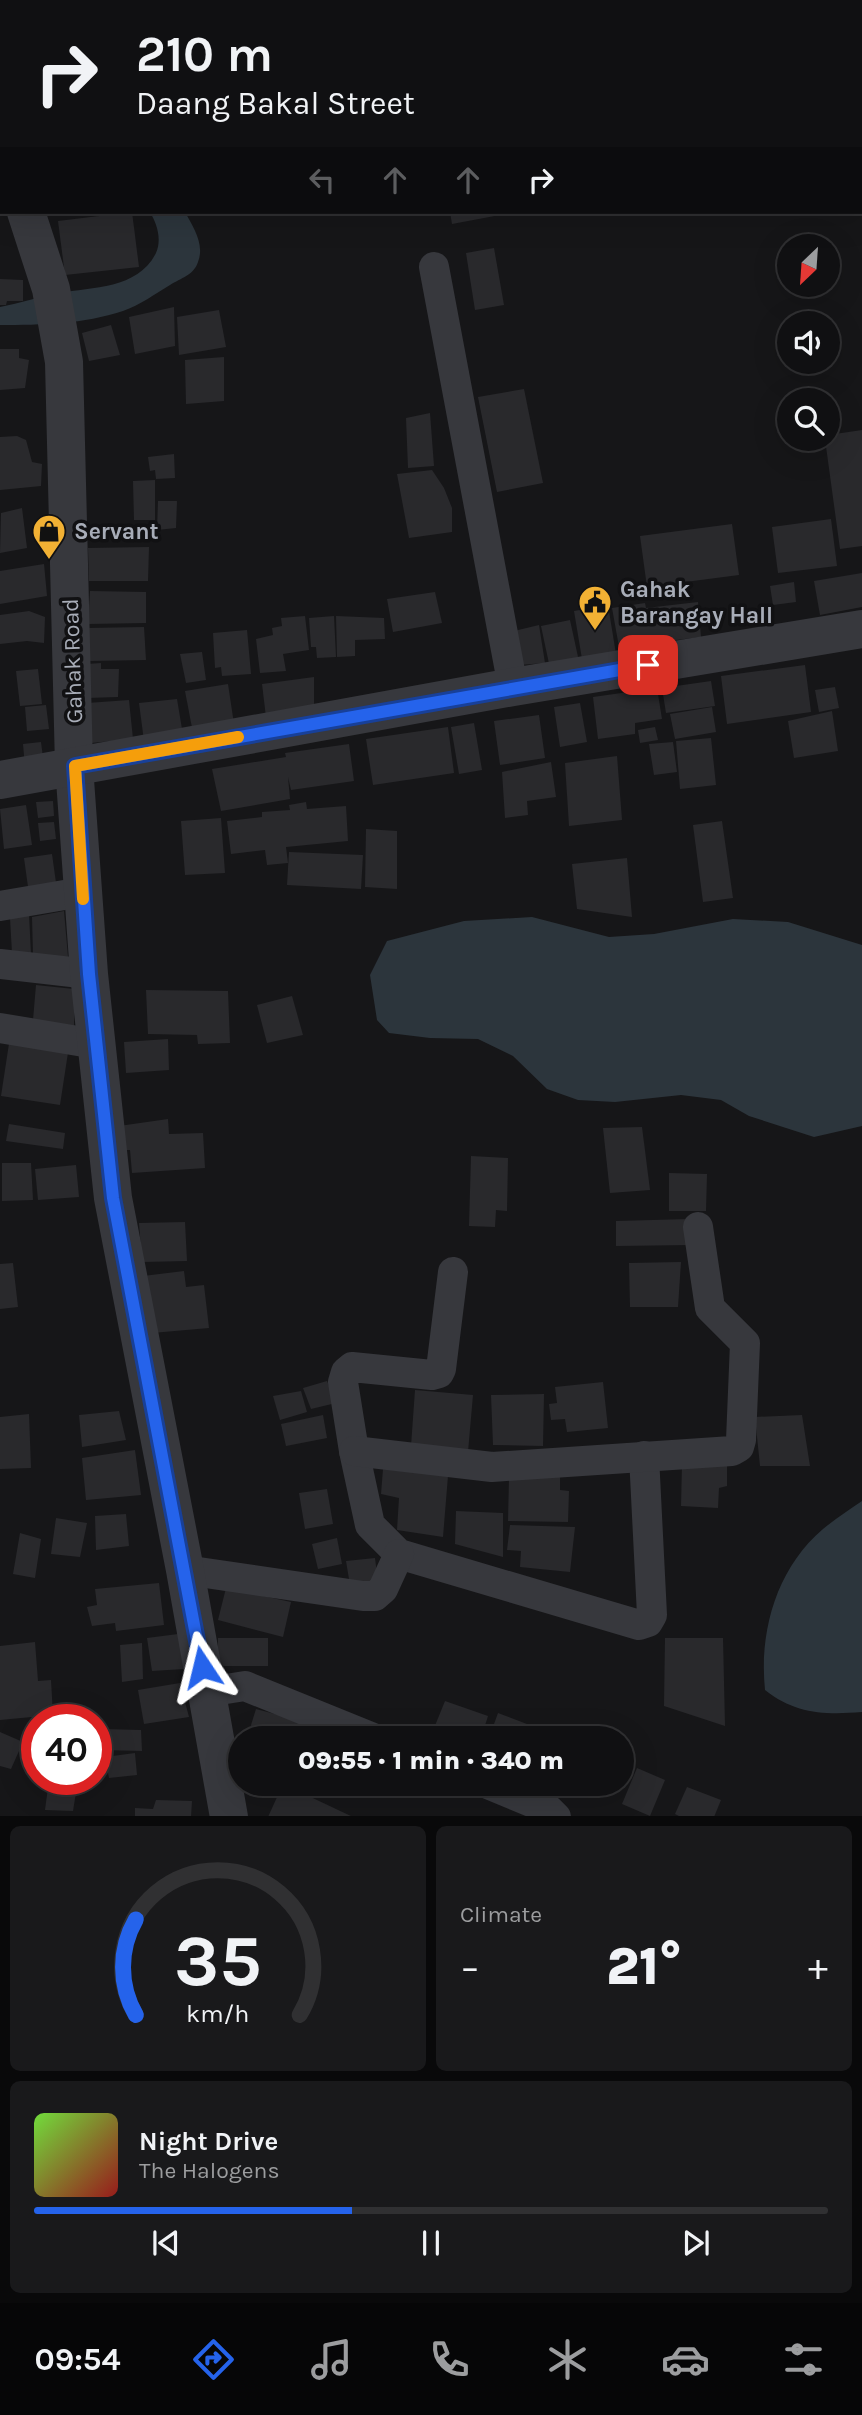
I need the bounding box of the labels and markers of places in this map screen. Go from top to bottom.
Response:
shop icon: Servant [30,512,68,561]
place label: Servant [74,518,159,545]
place label: Gahak Barangay Hall [620,576,773,629]
public building icon: Gahak Barangay Hall [576,583,614,632]
pin [618,635,678,695]

